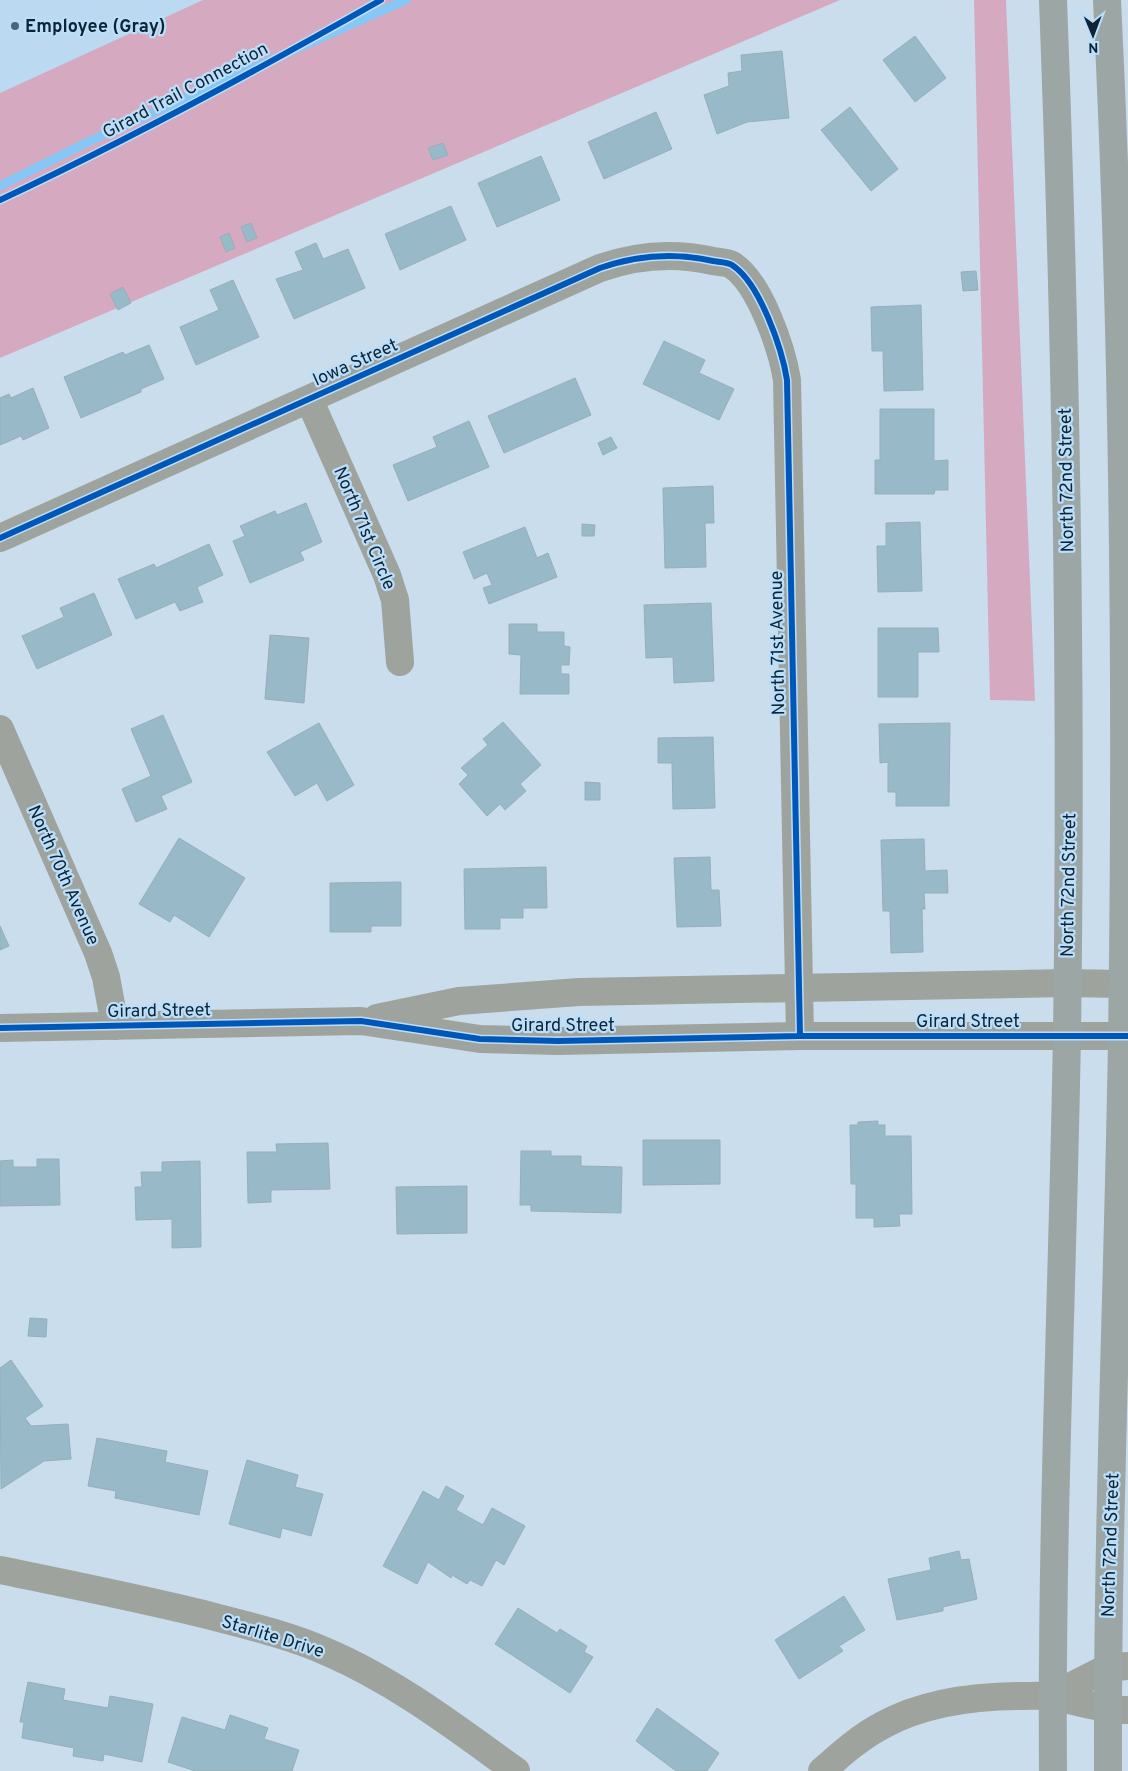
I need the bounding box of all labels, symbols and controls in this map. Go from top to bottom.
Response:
north arrow [1068,10,1118,60]
place label: Employee (Gray) [25,16,166,39]
marker: Employee (Gray) [9,20,21,32]
street label: Girard Trail Connection [99,38,273,145]
text: N [1088,38,1098,55]
street label: Iowa Street [309,334,402,392]
street label: North 72nd Street [1055,408,1080,552]
street label: North 71st Circle [327,464,400,594]
street label: North 71st Avenue [766,570,791,716]
street label: North 70th Avenue [21,802,104,949]
street label: North 72nd Street [1057,813,1082,957]
street label: Girard Street [107,999,211,1024]
street label: Girard Street [916,1011,1020,1034]
street label: Girard Street [511,1015,615,1038]
street label: North 72nd Street [1097,1472,1126,1618]
street label: Starlite Drive [218,1611,327,1664]

